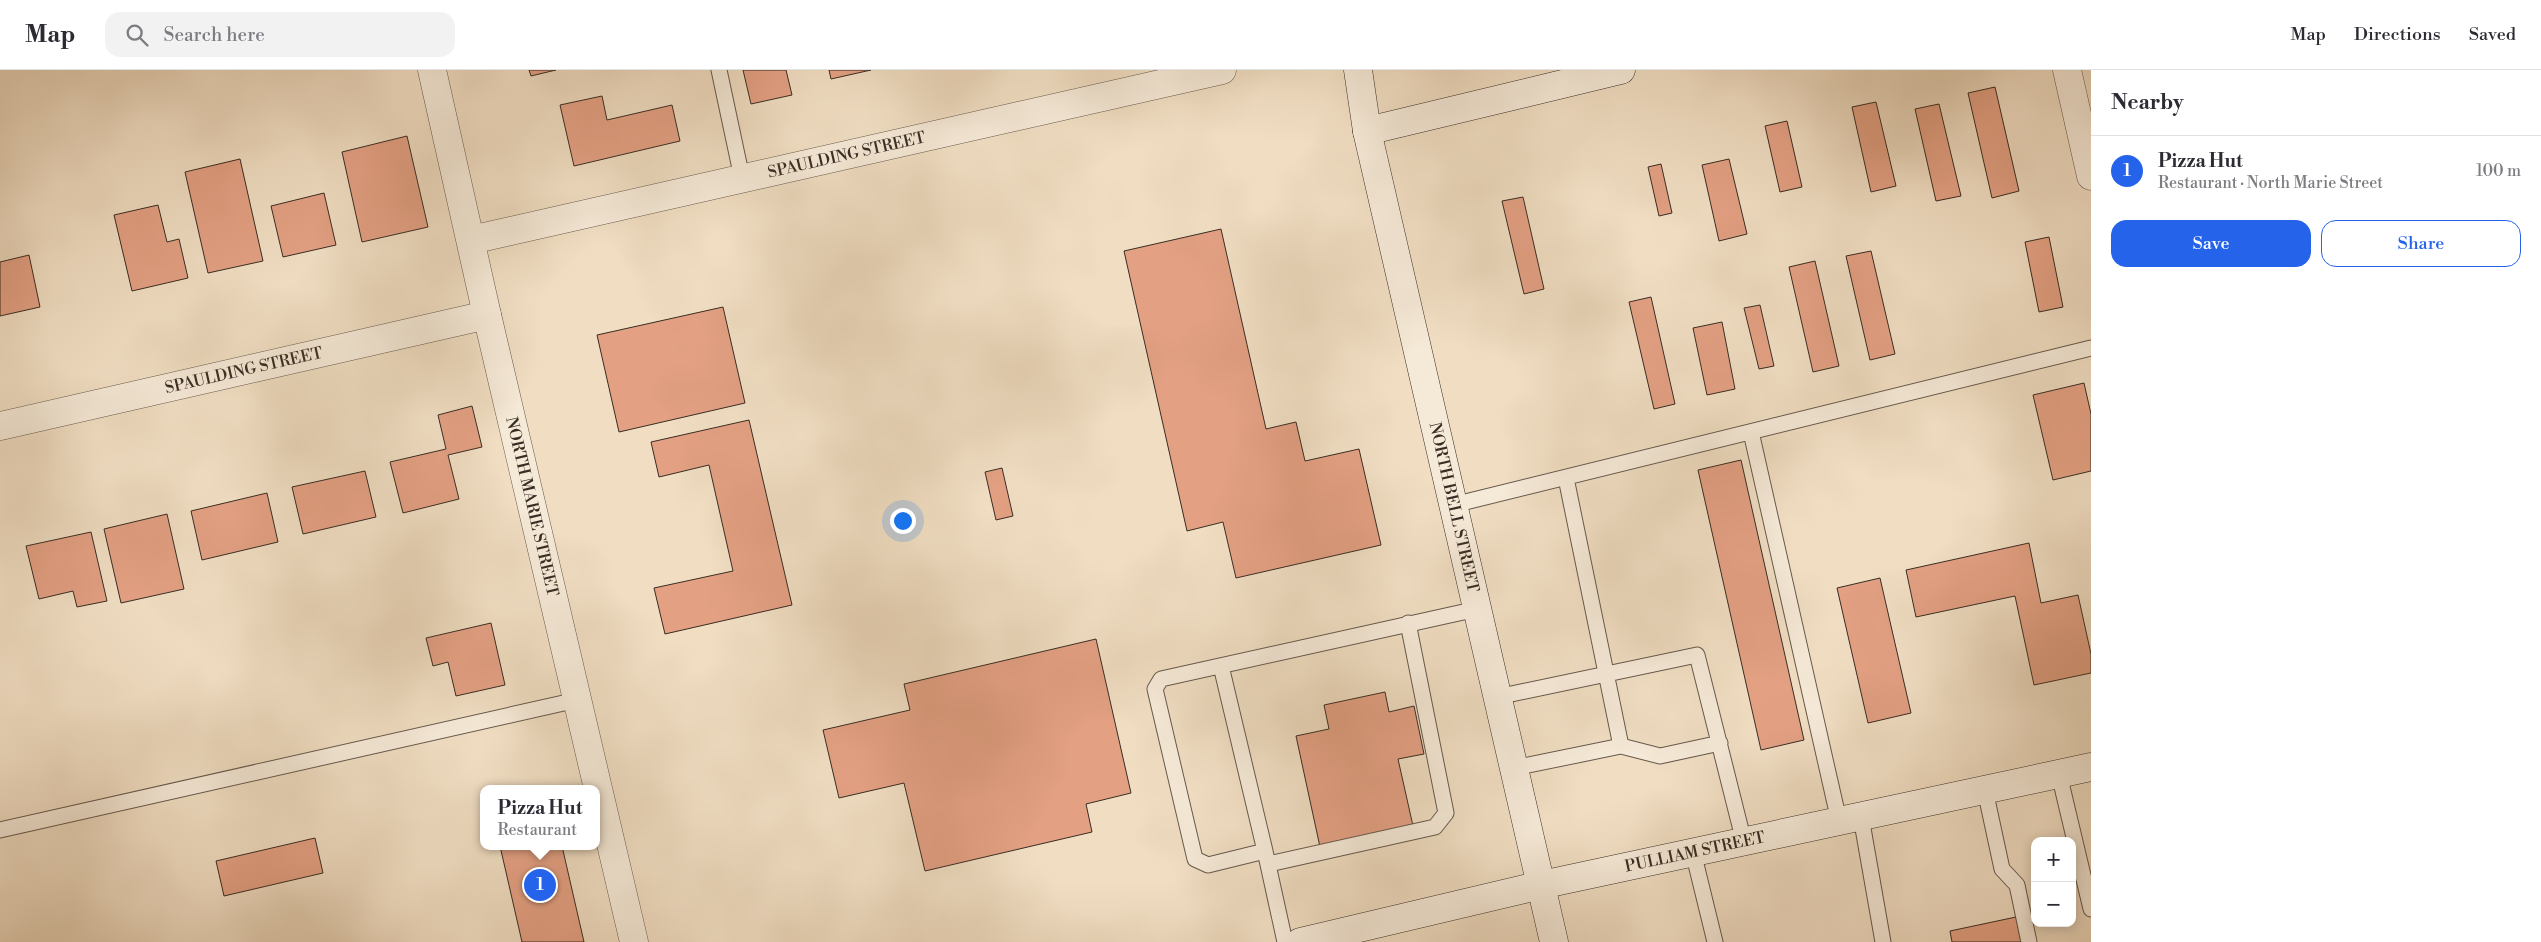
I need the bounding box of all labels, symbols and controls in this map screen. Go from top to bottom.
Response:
search box [105,12,455,57]
text: Map [25,20,75,50]
icon: search [123,21,151,49]
text: Search here [163,23,265,47]
text: Map [2290,23,2326,46]
text: Directions [2354,23,2441,46]
text: Saved [2469,23,2516,46]
text: Nearby [2111,90,2184,116]
street label: SPAULDING STREET [766,127,927,183]
text: Pizza Hut [2158,149,2243,173]
text: 1 [2123,161,2131,181]
text: 100 m [2476,161,2521,181]
text: Restaurant · North Marie Street [2158,173,2383,193]
button: Save [2111,220,2311,267]
button: Share [2321,220,2521,267]
street label: SPAULDING STREET [163,343,325,398]
street label: NORTH MARIE STREET [501,415,563,598]
street label: NORTH BELL STREET [1425,420,1483,594]
your location [890,508,916,534]
popup [480,785,600,850]
text: Pizza Hut [498,796,582,820]
text: Restaurant [498,820,577,840]
street label: PULLIAM STREET [1623,827,1767,877]
map controls [2031,837,2076,927]
button: + [2031,837,2076,882]
pin: 1 [524,866,556,904]
button: − [2031,882,2076,927]

